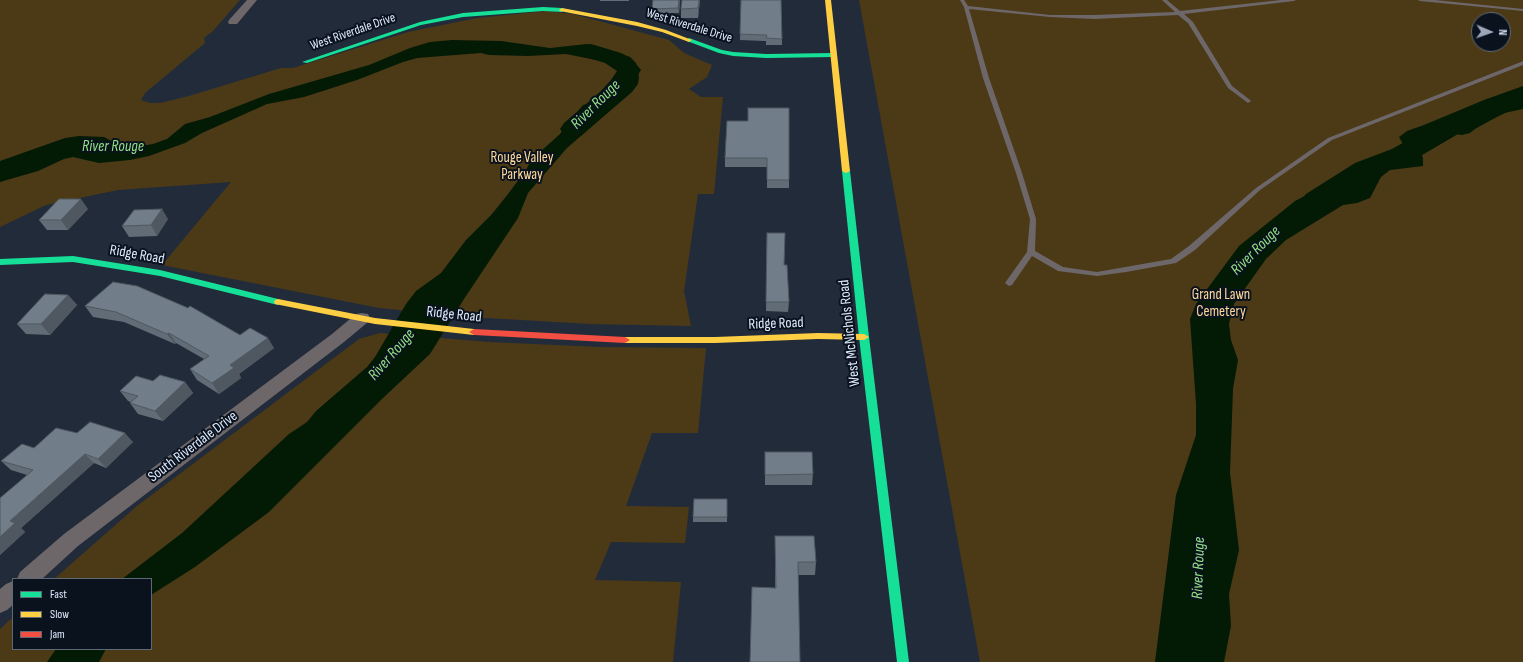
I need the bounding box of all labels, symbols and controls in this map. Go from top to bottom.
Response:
street label: West Riverdale Drive [644,6,734,46]
street label: West Riverdale Drive [308,10,398,54]
north arrow [1471,12,1511,52]
text: N [1496,29,1509,36]
water label: River Rouge [567,76,625,134]
water label: River Rouge [82,137,144,157]
park label: Rouge Valley Parkway [491,149,553,184]
water label: River Rouge [1227,222,1285,280]
street label: Ridge Road [108,241,166,269]
street label: West McNichols Road [835,279,865,387]
park label: Grand Lawn Cemetery [1192,286,1250,321]
street label: Ridge Road [426,303,482,327]
street label: Ridge Road [748,314,804,334]
water label: River Rouge [364,325,420,385]
street label: South Riverdale Drive [145,408,241,486]
water label: River Rouge [1188,537,1210,599]
legend [12,578,152,650]
text: Fast [50,587,67,602]
text: Slow [50,607,69,622]
text: Jam [50,627,65,642]

